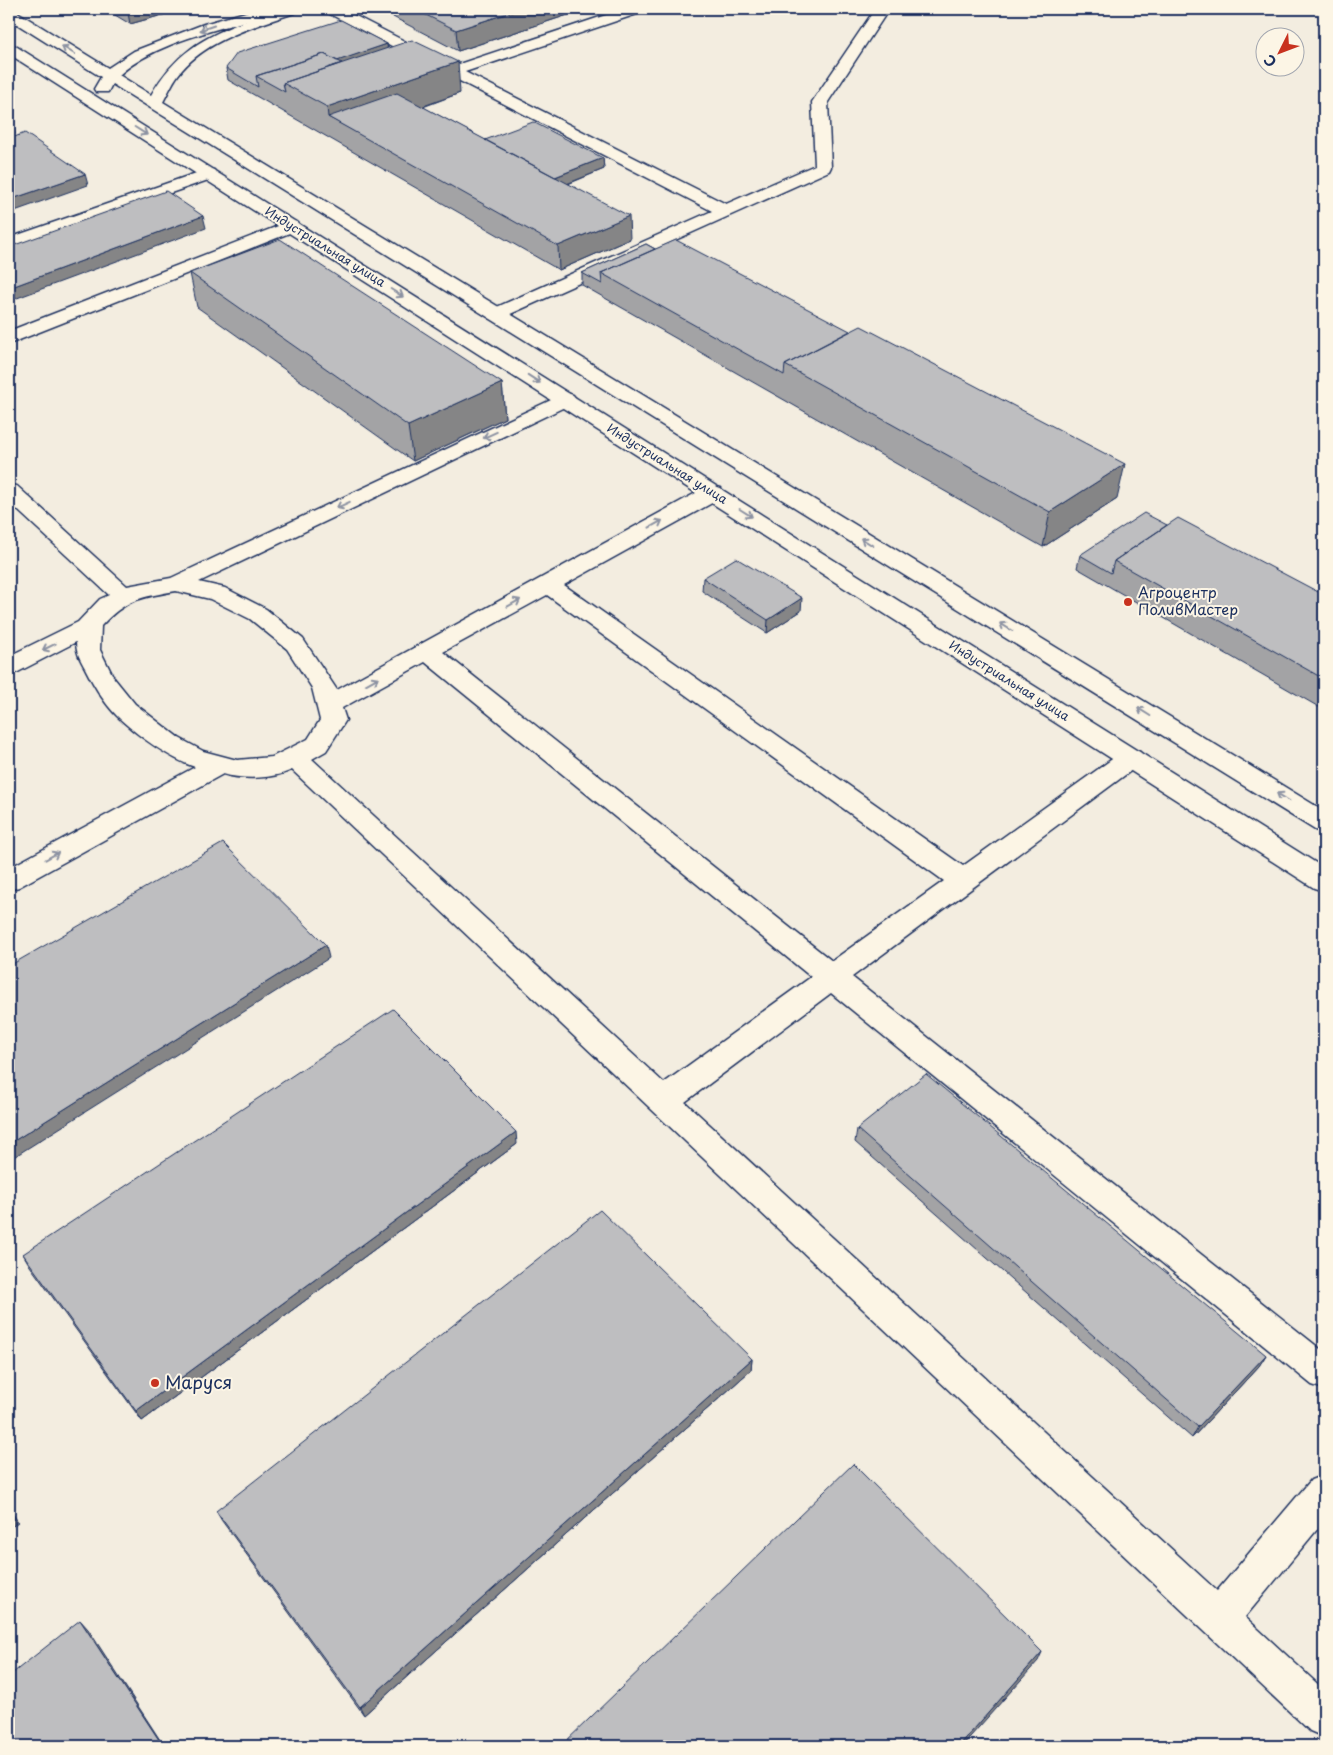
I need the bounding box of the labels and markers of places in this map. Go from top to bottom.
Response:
place label: Агроцентр ПоливМастер [1138,580,1238,620]
marker: Агроцентр ПоливМастер [1122,596,1134,608]
place label: Маруся [165,1368,232,1395]
marker: Маруся [149,1377,161,1389]

